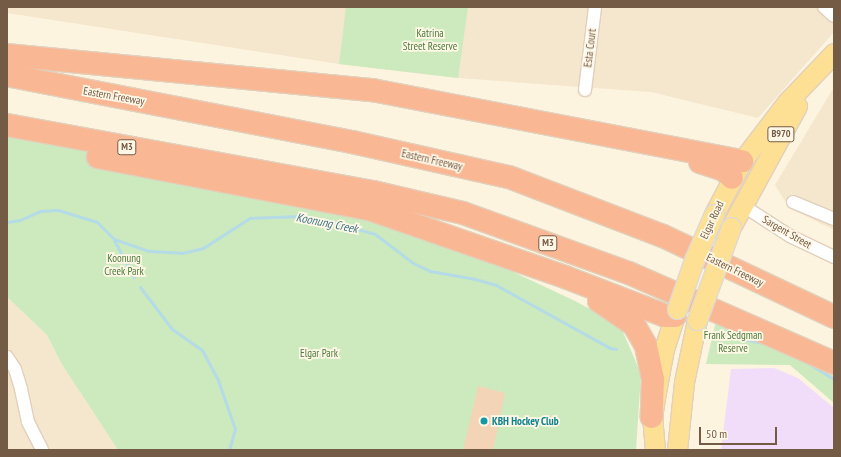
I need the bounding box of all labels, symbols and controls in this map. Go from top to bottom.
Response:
park label: Katrina Street Reserve [403,27,457,53]
street label: Esta Court [581,28,599,68]
street label: Eastern Freeway [82,84,146,108]
road number: B970 [767,126,795,142]
road number: M3 [117,139,137,155]
street label: Eastern Freeway [400,147,464,173]
street label: Elgar Road [697,199,727,241]
water label: Koonung Creek [295,210,359,236]
street label: Sargent Street [760,213,814,251]
road number: M3 [538,235,558,251]
street label: Eastern Freeway [704,250,766,290]
park label: Koonung Creek Park [104,252,144,278]
park label: Frank Sedgman Reserve [704,329,762,355]
park label: Elgar Park [300,346,338,360]
place label: KBH Hockey Club [492,414,559,428]
marker: KBH Hockey Club [479,416,489,426]
scale bar [701,419,779,445]
text: 50 m [706,426,727,441]

